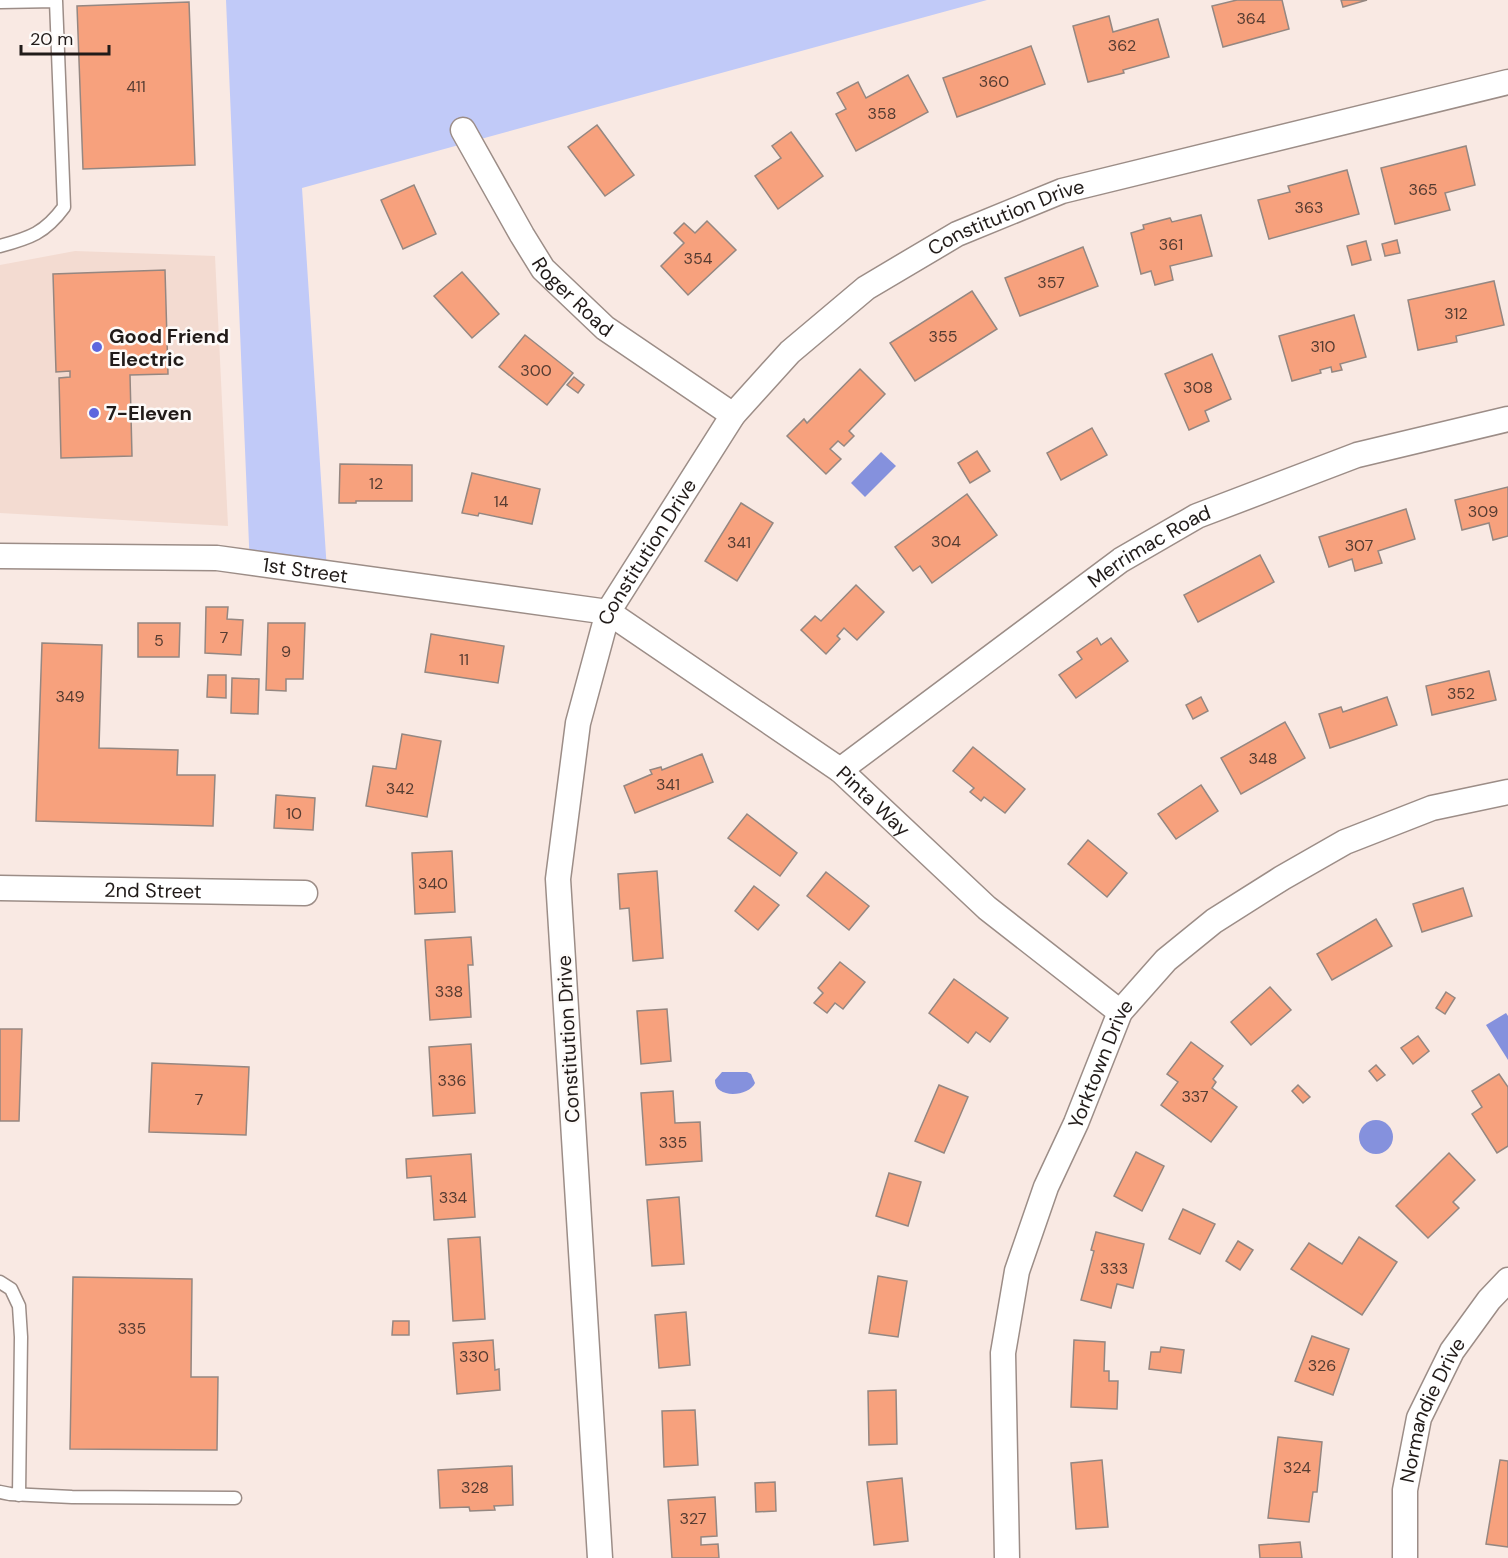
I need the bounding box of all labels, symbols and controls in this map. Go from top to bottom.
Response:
house number: 364 [1236,8,1266,29]
scale bar [21,18,110,56]
text: 20 m [30,27,73,51]
house number: 362 [1108,35,1136,56]
house number: 360 [979,71,1009,92]
house number: 411 [126,76,146,97]
house number: 358 [868,103,896,124]
street label: Constitution Drive [923,173,1087,262]
house number: 365 [1409,179,1437,200]
house number: 363 [1295,197,1323,218]
house number: 361 [1159,234,1183,255]
house number: 354 [684,248,713,269]
street label: Roger Road [526,252,618,343]
house number: 357 [1037,272,1065,293]
house number: 312 [1444,303,1468,324]
place label: Good Friend Electric [109,323,229,372]
house number: 355 [929,326,957,347]
house number: 310 [1310,336,1336,357]
marker: Good Friend Electric [90,340,104,354]
house number: 300 [520,360,552,381]
house number: 308 [1183,377,1213,398]
place label: 7-Eleven [106,400,192,426]
marker: 7-Eleven [87,406,101,420]
house number: 12 [369,473,383,494]
street label: Constitution Drive [592,474,702,628]
house number: 14 [494,491,509,512]
street label: Merrimac Road [1082,499,1214,594]
house number: 309 [1468,501,1498,522]
house number: 304 [931,531,961,552]
house number: 341 [727,532,751,553]
house number: 307 [1345,535,1373,556]
street label: 1st Street [261,551,350,589]
house number: 7 [220,627,228,648]
house number: 5 [154,630,164,651]
house number: 9 [281,641,291,662]
house number: 11 [459,649,469,670]
house number: 352 [1447,683,1475,704]
house number: 349 [55,686,85,707]
house number: 348 [1249,748,1277,769]
street label: Pinta Way [831,760,916,842]
house number: 341 [656,774,680,795]
house number: 342 [386,778,414,799]
house number: 10 [286,803,302,824]
house number: 340 [418,873,448,894]
street label: 2nd Street [104,877,202,904]
street label: Constitution Drive [551,954,585,1124]
house number: 338 [435,981,463,1002]
street label: Yorktown Drive [1062,993,1139,1132]
house number: 336 [438,1070,466,1091]
house number: 337 [1181,1086,1209,1107]
house number: 7 [195,1089,203,1110]
house number: 335 [659,1132,687,1153]
house number: 334 [439,1187,468,1208]
house number: 333 [1100,1258,1128,1279]
house number: 335 [118,1318,146,1339]
street label: Normandie Drive [1394,1332,1471,1485]
house number: 330 [459,1346,489,1367]
house number: 326 [1308,1355,1336,1376]
house number: 324 [1283,1457,1311,1478]
house number: 328 [461,1477,489,1498]
house number: 327 [680,1508,706,1529]

